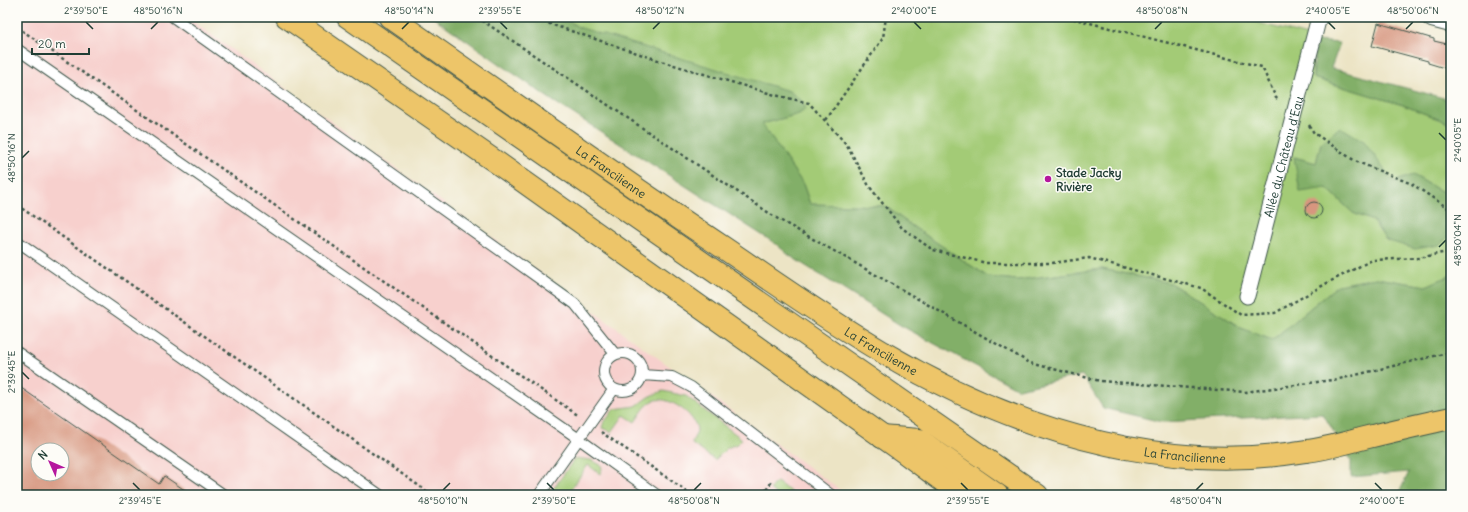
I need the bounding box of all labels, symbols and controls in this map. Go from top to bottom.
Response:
text: 2°39'50"E [64,4,108,17]
text: 48°50'16"N [133,4,183,17]
text: 48°50'14"N [384,4,434,17]
text: 2°39'55"E [479,4,522,17]
text: 48°50'12"N [636,4,684,17]
text: 2°40'00"E [891,4,937,17]
text: 48°50'08"N [1136,4,1188,17]
text: 2°40'05"E [1306,4,1350,17]
text: 48°50'06"N [1387,4,1439,17]
scale bar [32,30,89,56]
text: 20 m [38,36,66,51]
street label: Allée du Château d'Eau [1260,94,1306,219]
text: 2°40'05"E [1451,118,1464,162]
text: 48°50'16"N [5,133,18,183]
street label: La Francilienne [573,142,649,201]
place label: Stade Jacky Rivière [1056,165,1122,194]
marker: Stade Jacky Rivière [1043,174,1053,184]
text: 48°50'04"N [1451,214,1464,266]
street label: La Francilienne [842,323,920,378]
text: 2°39'45"E [5,351,18,393]
north arrow [30,442,70,482]
street label: La Francilienne [1143,444,1226,465]
text: N [35,447,51,463]
text: 2°39'45"E [119,494,161,507]
text: 48°50'10"N [418,494,468,507]
text: 2°39'50"E [532,494,576,507]
text: 48°50'08"N [668,494,720,507]
text: 2°39'55"E [947,494,990,507]
text: 48°50'04"N [1170,494,1222,507]
text: 2°40'00"E [1359,494,1405,507]

